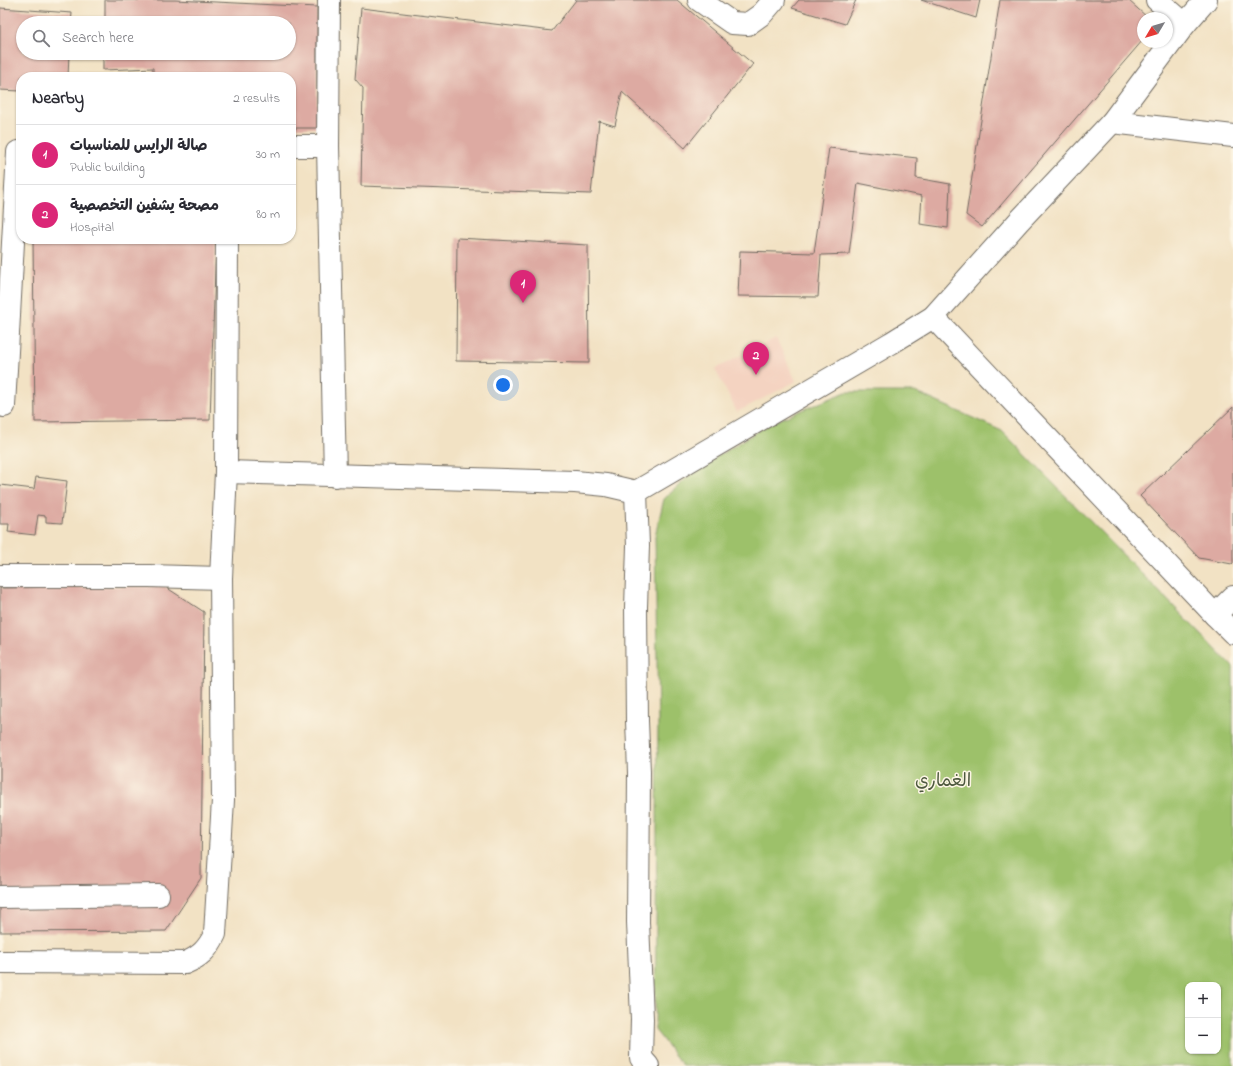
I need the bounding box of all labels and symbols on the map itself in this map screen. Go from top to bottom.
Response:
north arrow [1137,12,1173,48]
pin: 1 [510,270,536,303]
pin: 2 [743,342,769,375]
your location [493,375,513,395]
park label: الغماري [915,769,971,795]

